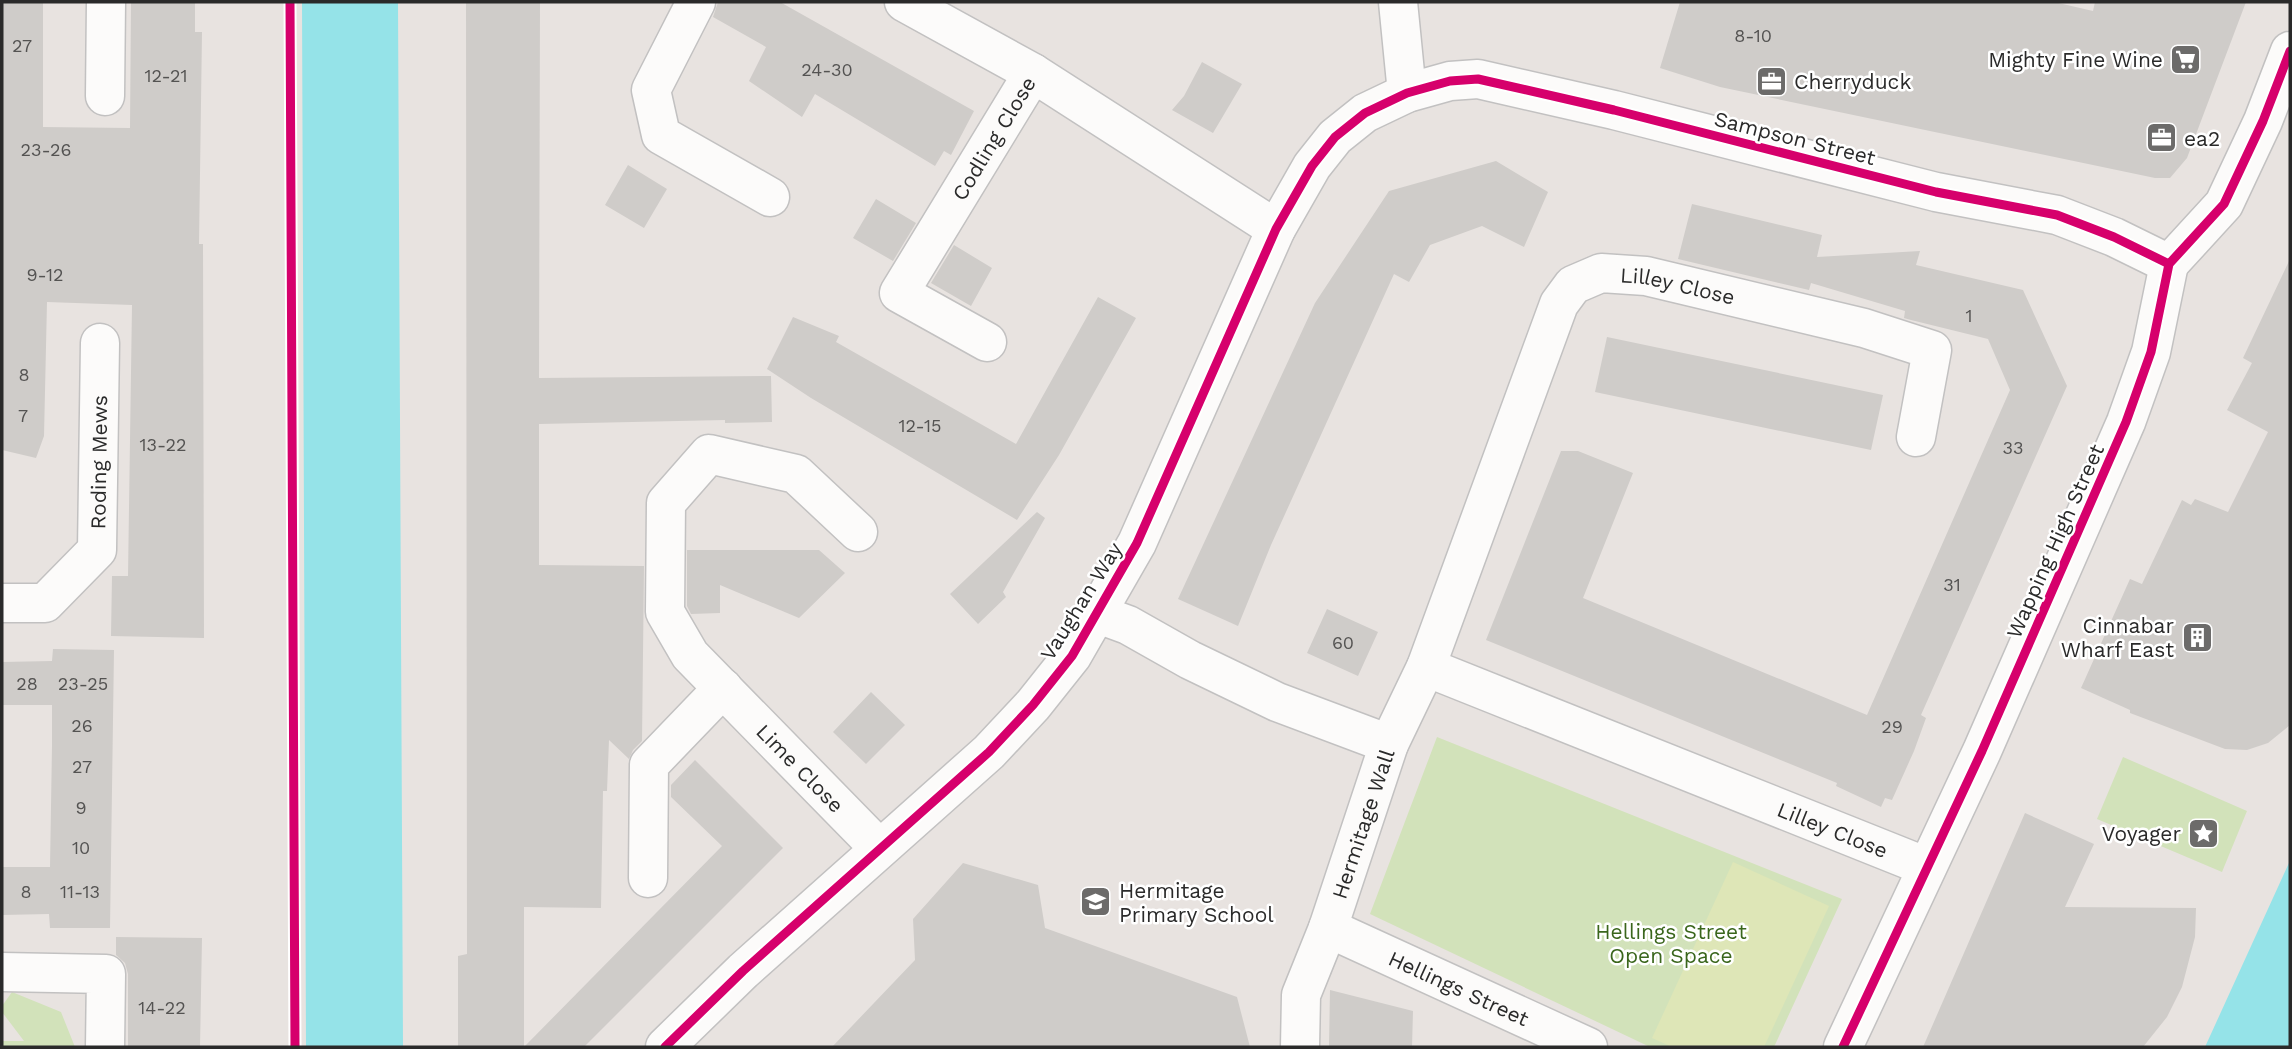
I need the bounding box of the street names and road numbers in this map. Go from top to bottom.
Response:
street label: Codling Close [946,72,1040,205]
street label: Sampson Street [1712,106,1878,170]
street label: Lilley Close [1620,262,1738,309]
street label: Roding Mews [85,395,112,530]
street label: Wapping High Street [2001,440,2109,642]
street label: Vaughan Way [1035,537,1127,665]
street label: Lime Close [752,718,849,817]
street label: Hermitage Wall [1326,745,1399,902]
street label: Lilley Close [1774,796,1892,863]
street label: Hellings Street [1385,945,1533,1031]

